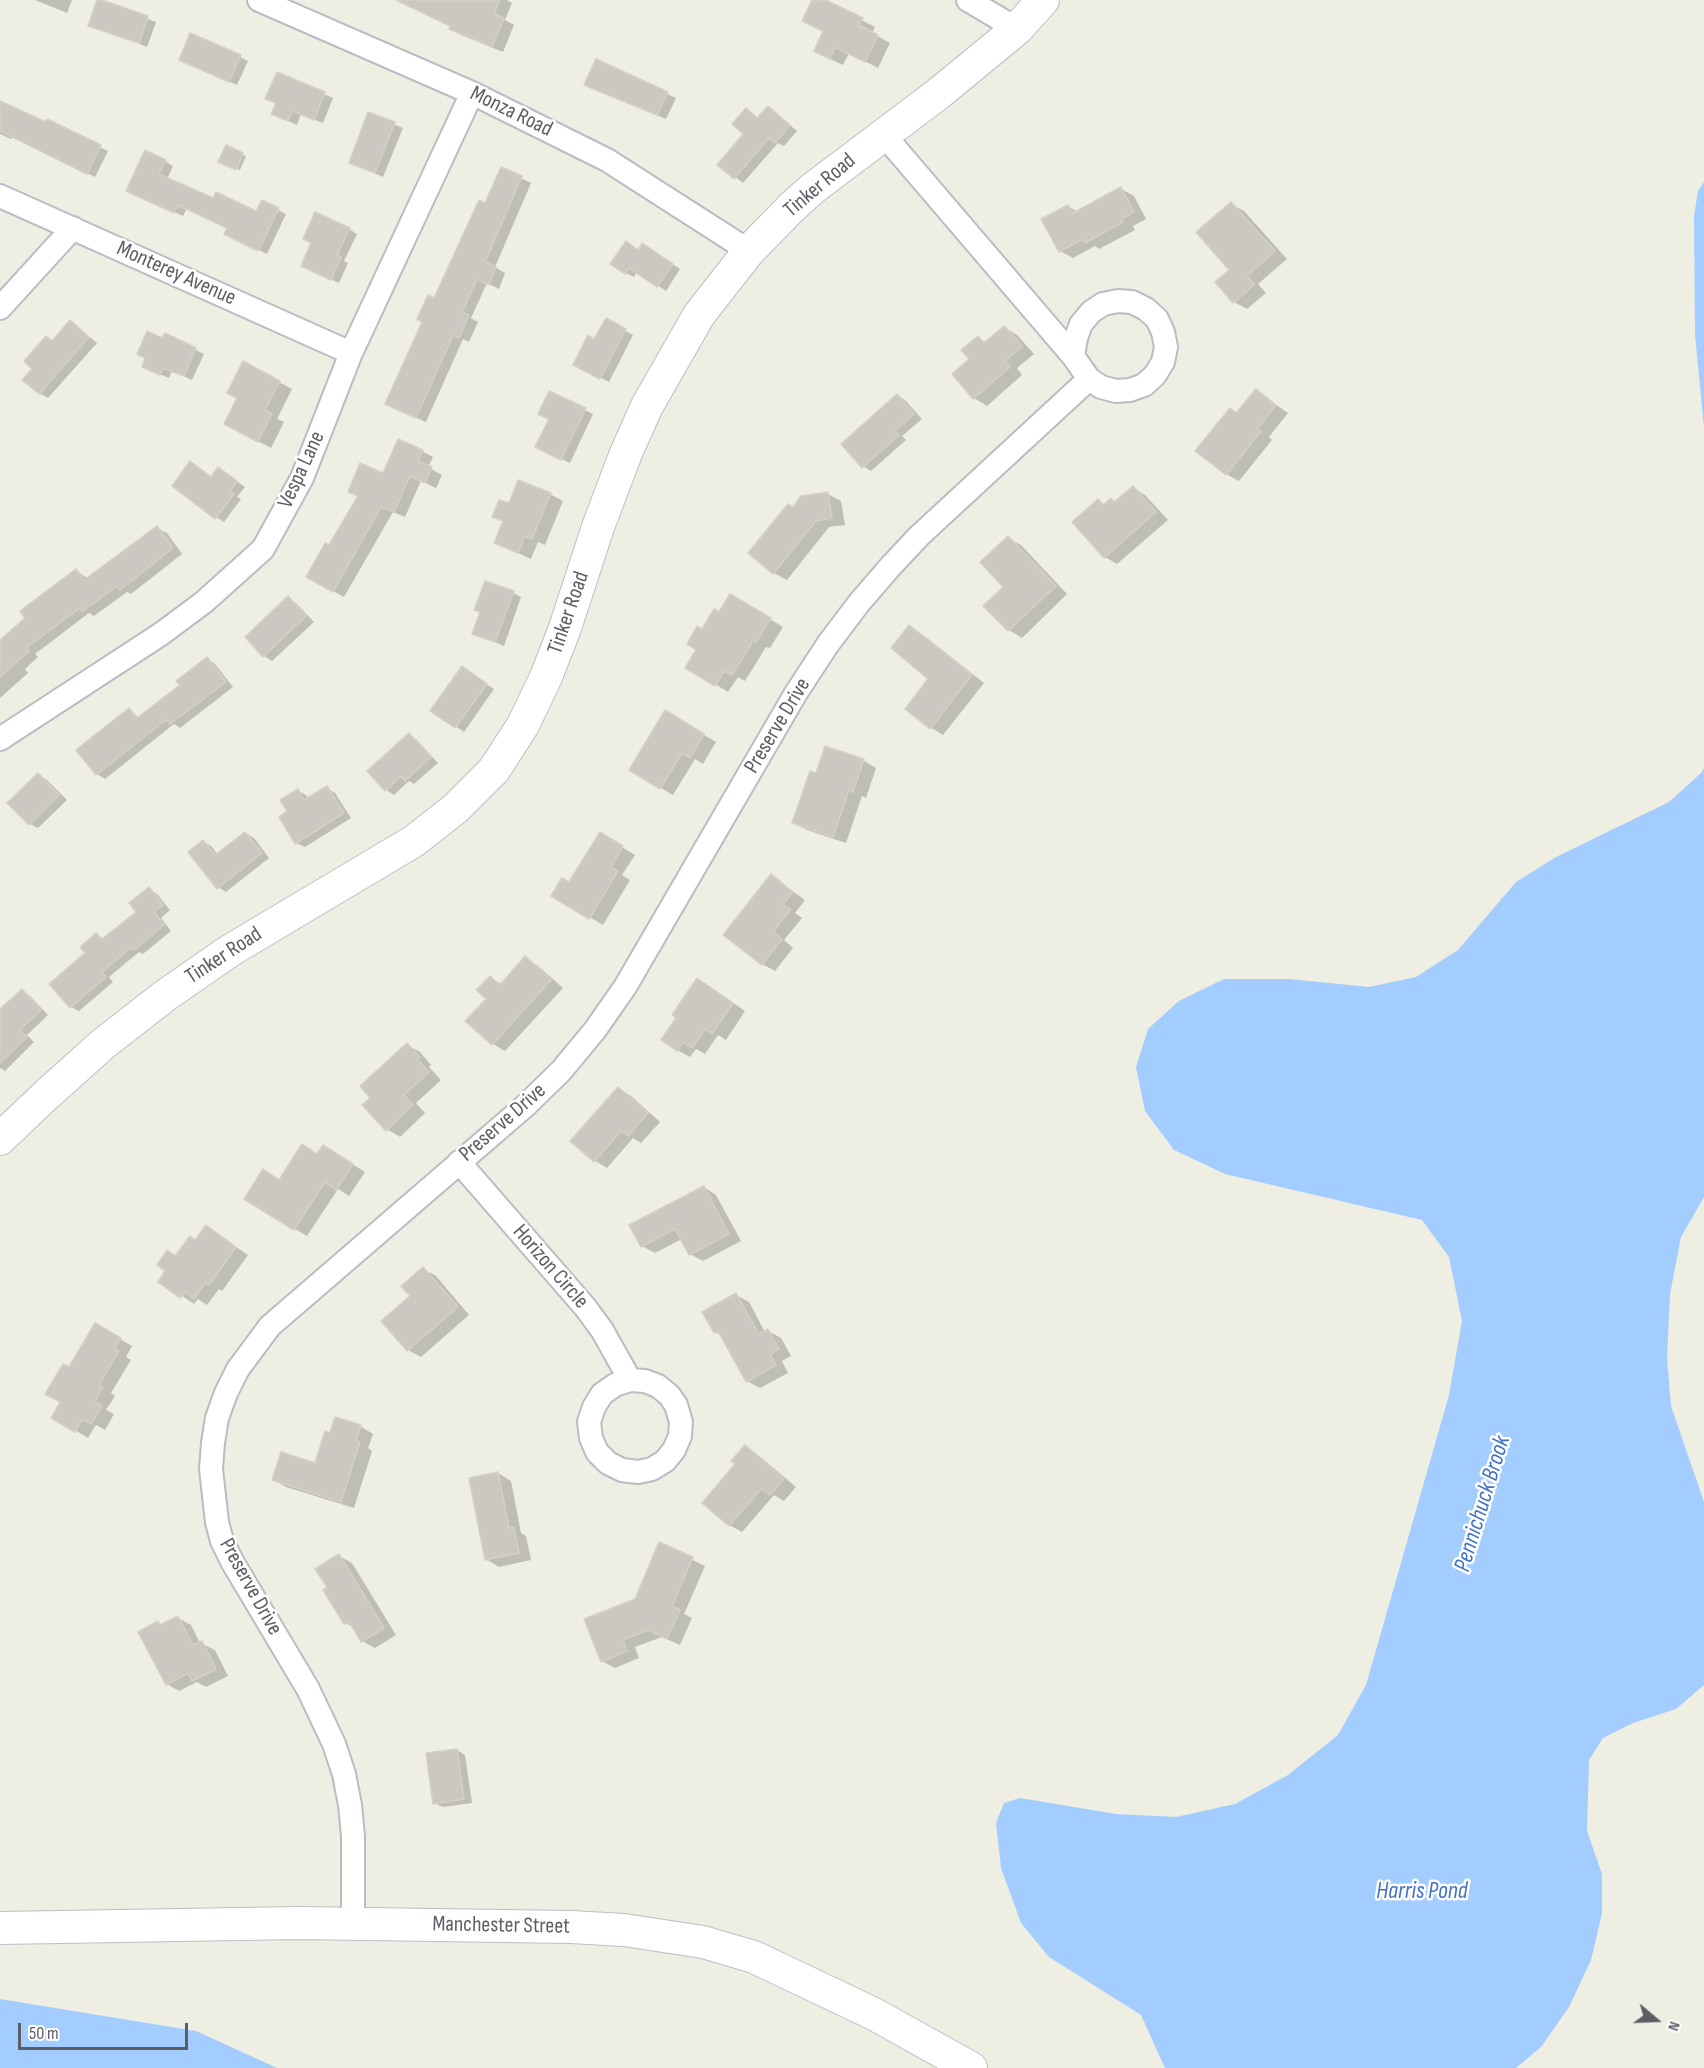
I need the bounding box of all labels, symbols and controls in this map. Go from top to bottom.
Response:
street label: Monza Road [466,81,556,143]
street label: Tinker Road [779,148,861,224]
street label: Monterey Avenue [112,236,240,312]
street label: Vespa Lane [273,427,331,513]
street label: Tinker Road [543,568,595,658]
street label: Preserve Drive [739,674,817,778]
street label: Tinker Road [181,922,267,990]
street label: Preserve Drive [454,1078,552,1168]
street label: Horizon Circle [506,1220,594,1314]
water label: Pennichuck Brook [1449,1433,1517,1575]
street label: Preserve Drive [213,1534,287,1640]
water label: Harris Pond [1376,1878,1468,1906]
street label: Manchester Street [432,1912,570,1940]
north arrow [1626,1990,1686,2050]
scale bar [21,2011,190,2049]
text: N [1663,2019,1684,2033]
text: 50 m [29,2023,59,2044]

